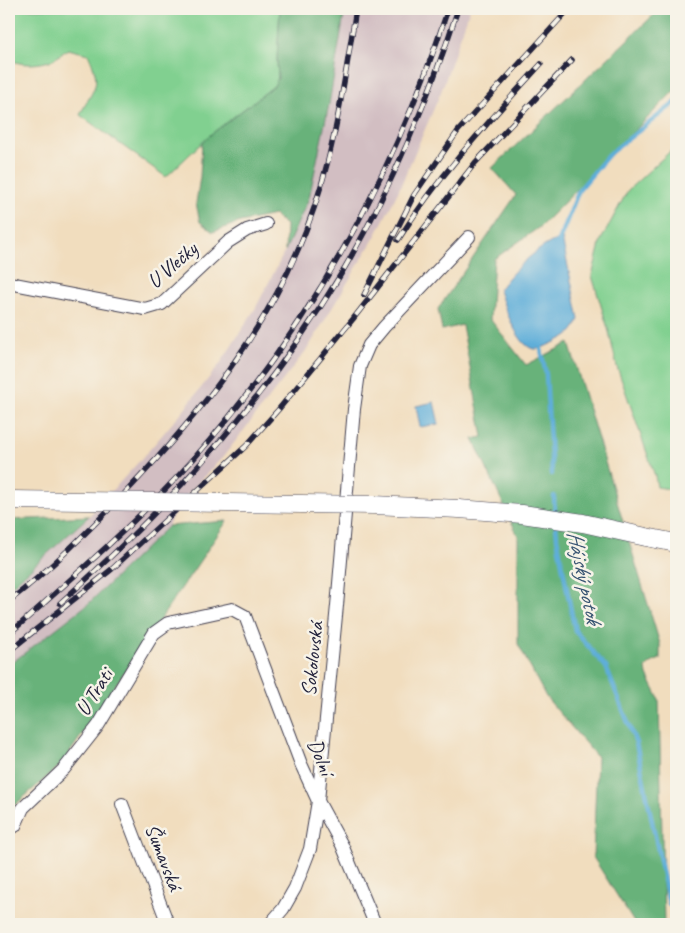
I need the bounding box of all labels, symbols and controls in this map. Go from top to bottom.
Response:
street label: U Vlečky [142,235,204,294]
water label: Hájský potok [561,528,608,630]
street label: Sokolovská [295,619,329,697]
street label: U Trati [70,661,120,720]
street label: Dolní [302,735,341,783]
street label: Šumavská [139,820,189,896]

